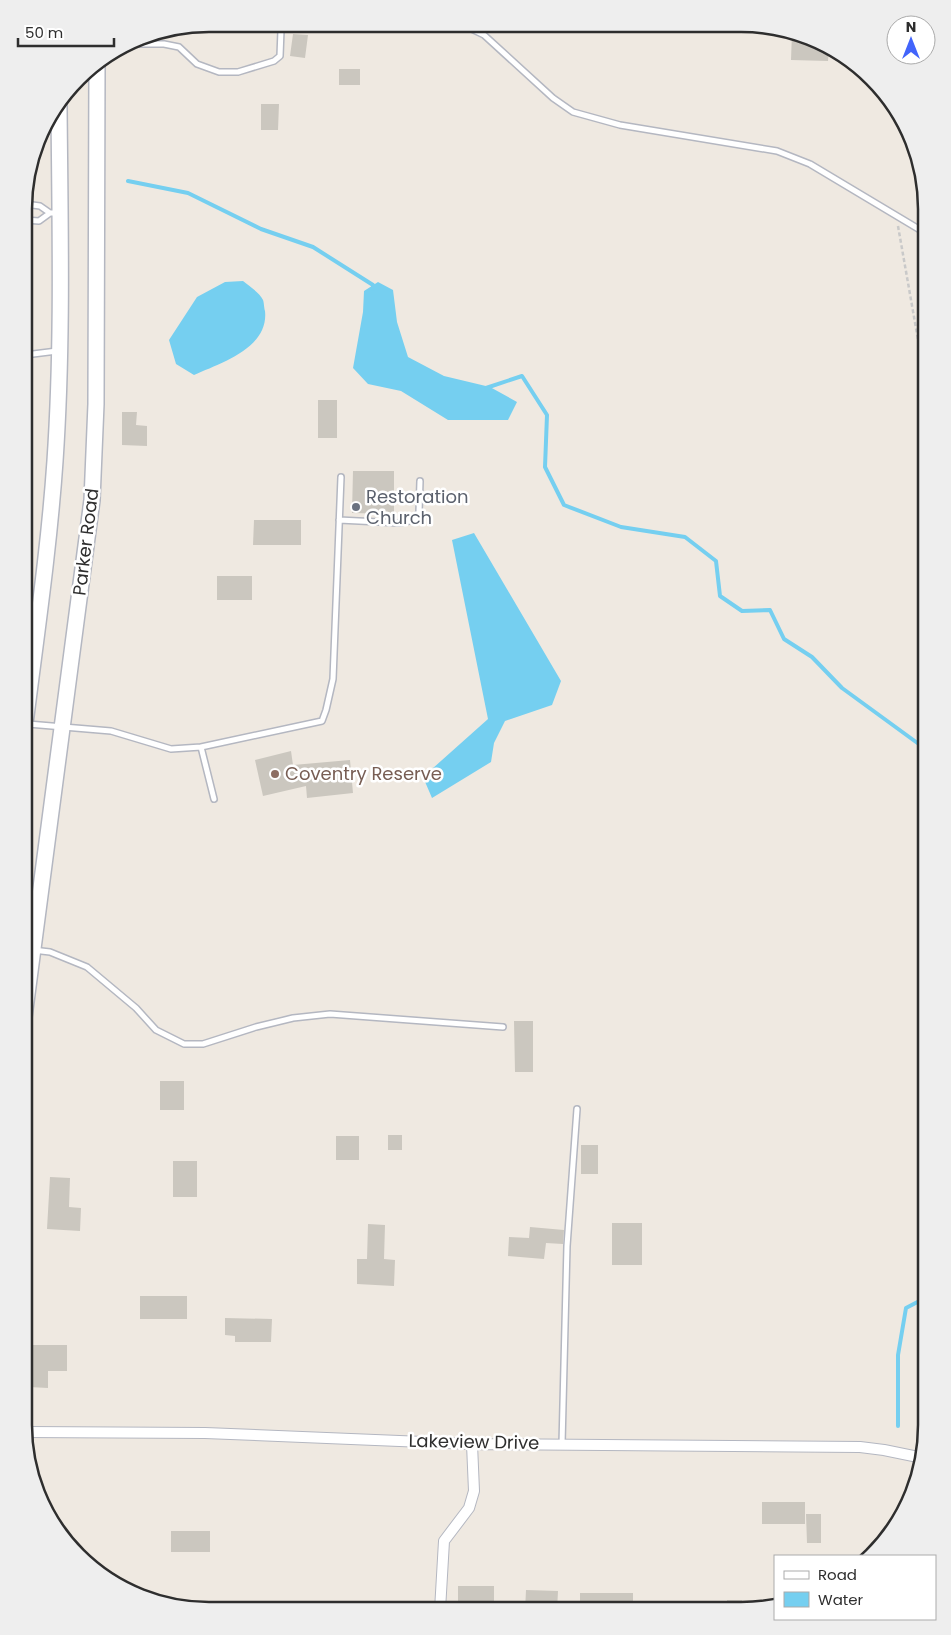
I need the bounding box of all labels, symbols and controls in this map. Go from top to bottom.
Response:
scale bar [18,15,114,47]
north arrow [886,15,936,65]
text: N [906,17,916,37]
text: 50 m [25,22,63,43]
place label: Restoration Church [366,484,468,530]
street label: Parker Road [67,487,104,597]
marker: Restoration Church [350,501,362,513]
place label: Coventry Reserve [285,761,442,786]
marker: Coventry Reserve [269,768,281,780]
street label: Lakeview Drive [408,1428,540,1455]
legend [774,1555,936,1620]
text: Road [818,1564,857,1585]
text: Water [818,1589,864,1610]

